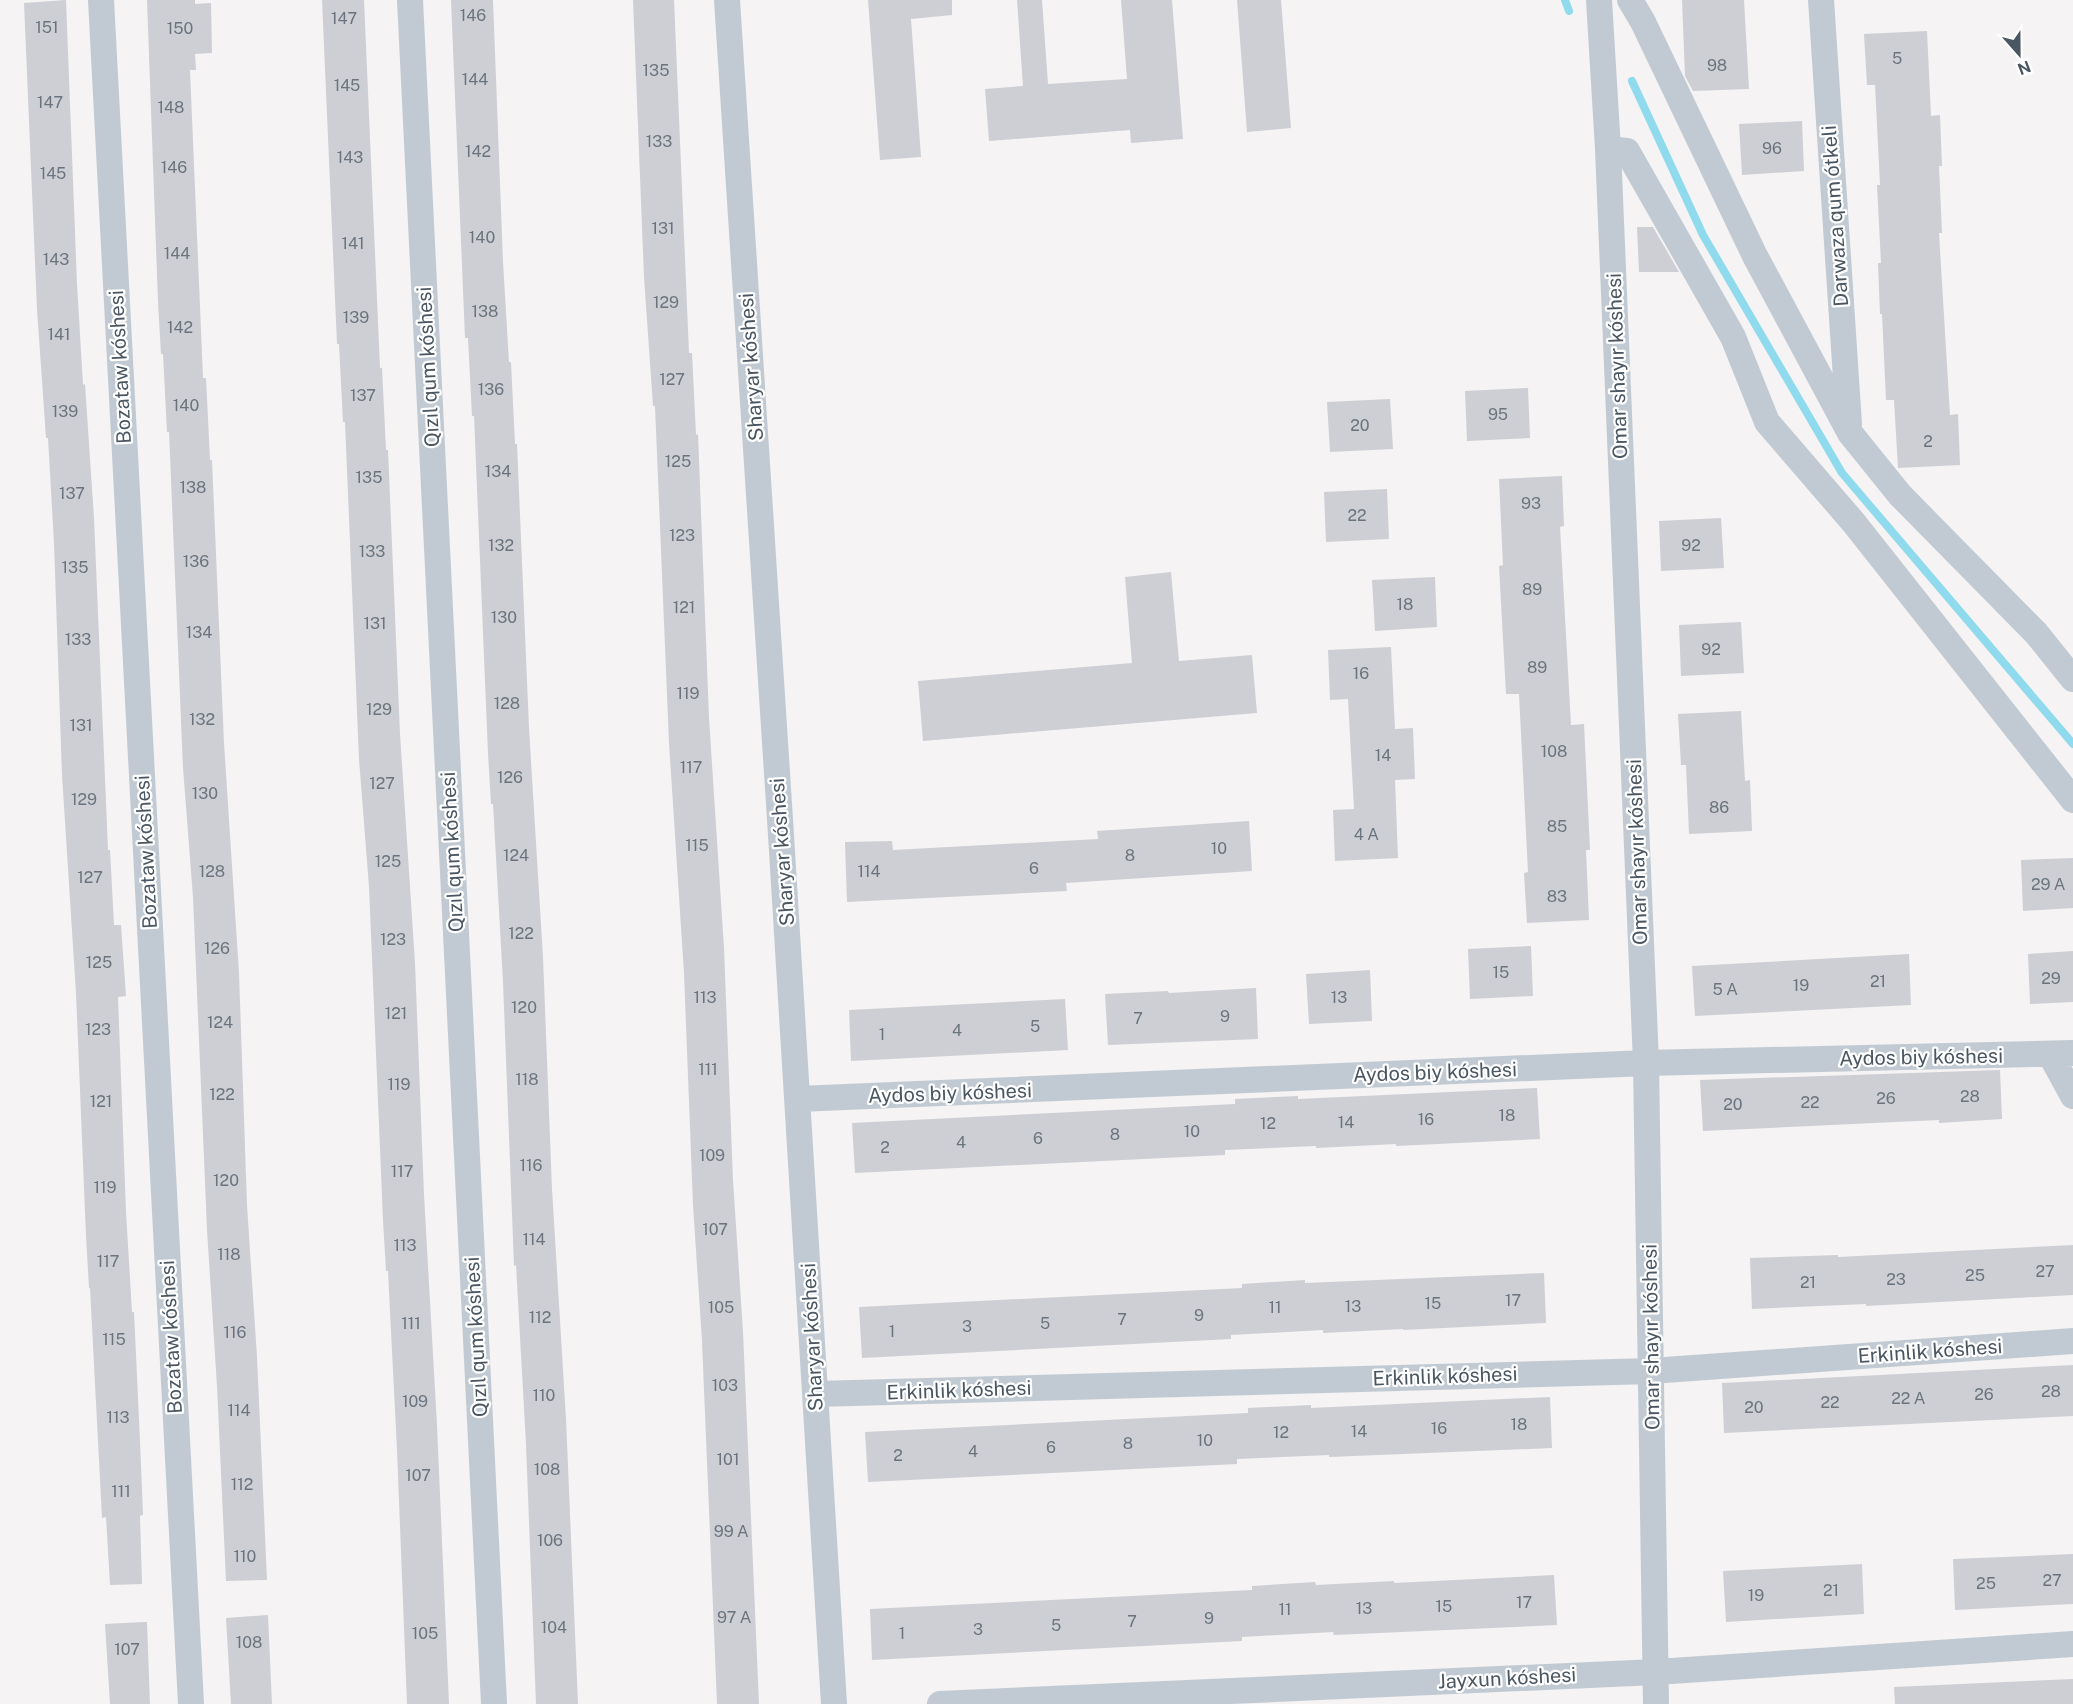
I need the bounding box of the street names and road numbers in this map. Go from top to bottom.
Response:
street label: Darwaza qum ótkeli [1817,124,1853,308]
street label: Omar shayır kóshesi [1602,273,1632,459]
street label: Qızıl qum kóshesi [412,286,444,448]
street label: Bozataw kóshesi [104,290,136,444]
street label: Sharyar kóshesi [734,292,768,442]
street label: Omar shayır kóshesi [1622,759,1652,945]
street label: Qızıl qum kóshesi [436,771,468,933]
street label: Bozataw kóshesi [130,775,162,929]
street label: Sharyar kóshesi [765,777,799,927]
street label: Aydos biy kóshesi [1839,1044,2003,1070]
street label: Aydos biy kóshesi [1353,1057,1517,1087]
street label: Aydos biy kóshesi [868,1078,1032,1108]
street label: Omar shayır kóshesi [1637,1244,1665,1430]
street label: Qızıl qum kóshesi [460,1256,492,1418]
street label: Bozataw kóshesi [155,1260,187,1414]
street label: Sharyar kóshesi [796,1262,828,1412]
street label: Erkinlik kóshesi [1857,1334,2003,1368]
street label: Erkinlik kóshesi [1372,1361,1518,1391]
street label: Erkinlik kóshesi [886,1375,1032,1405]
street label: Jayxun kóshesi [1437,1662,1577,1694]

